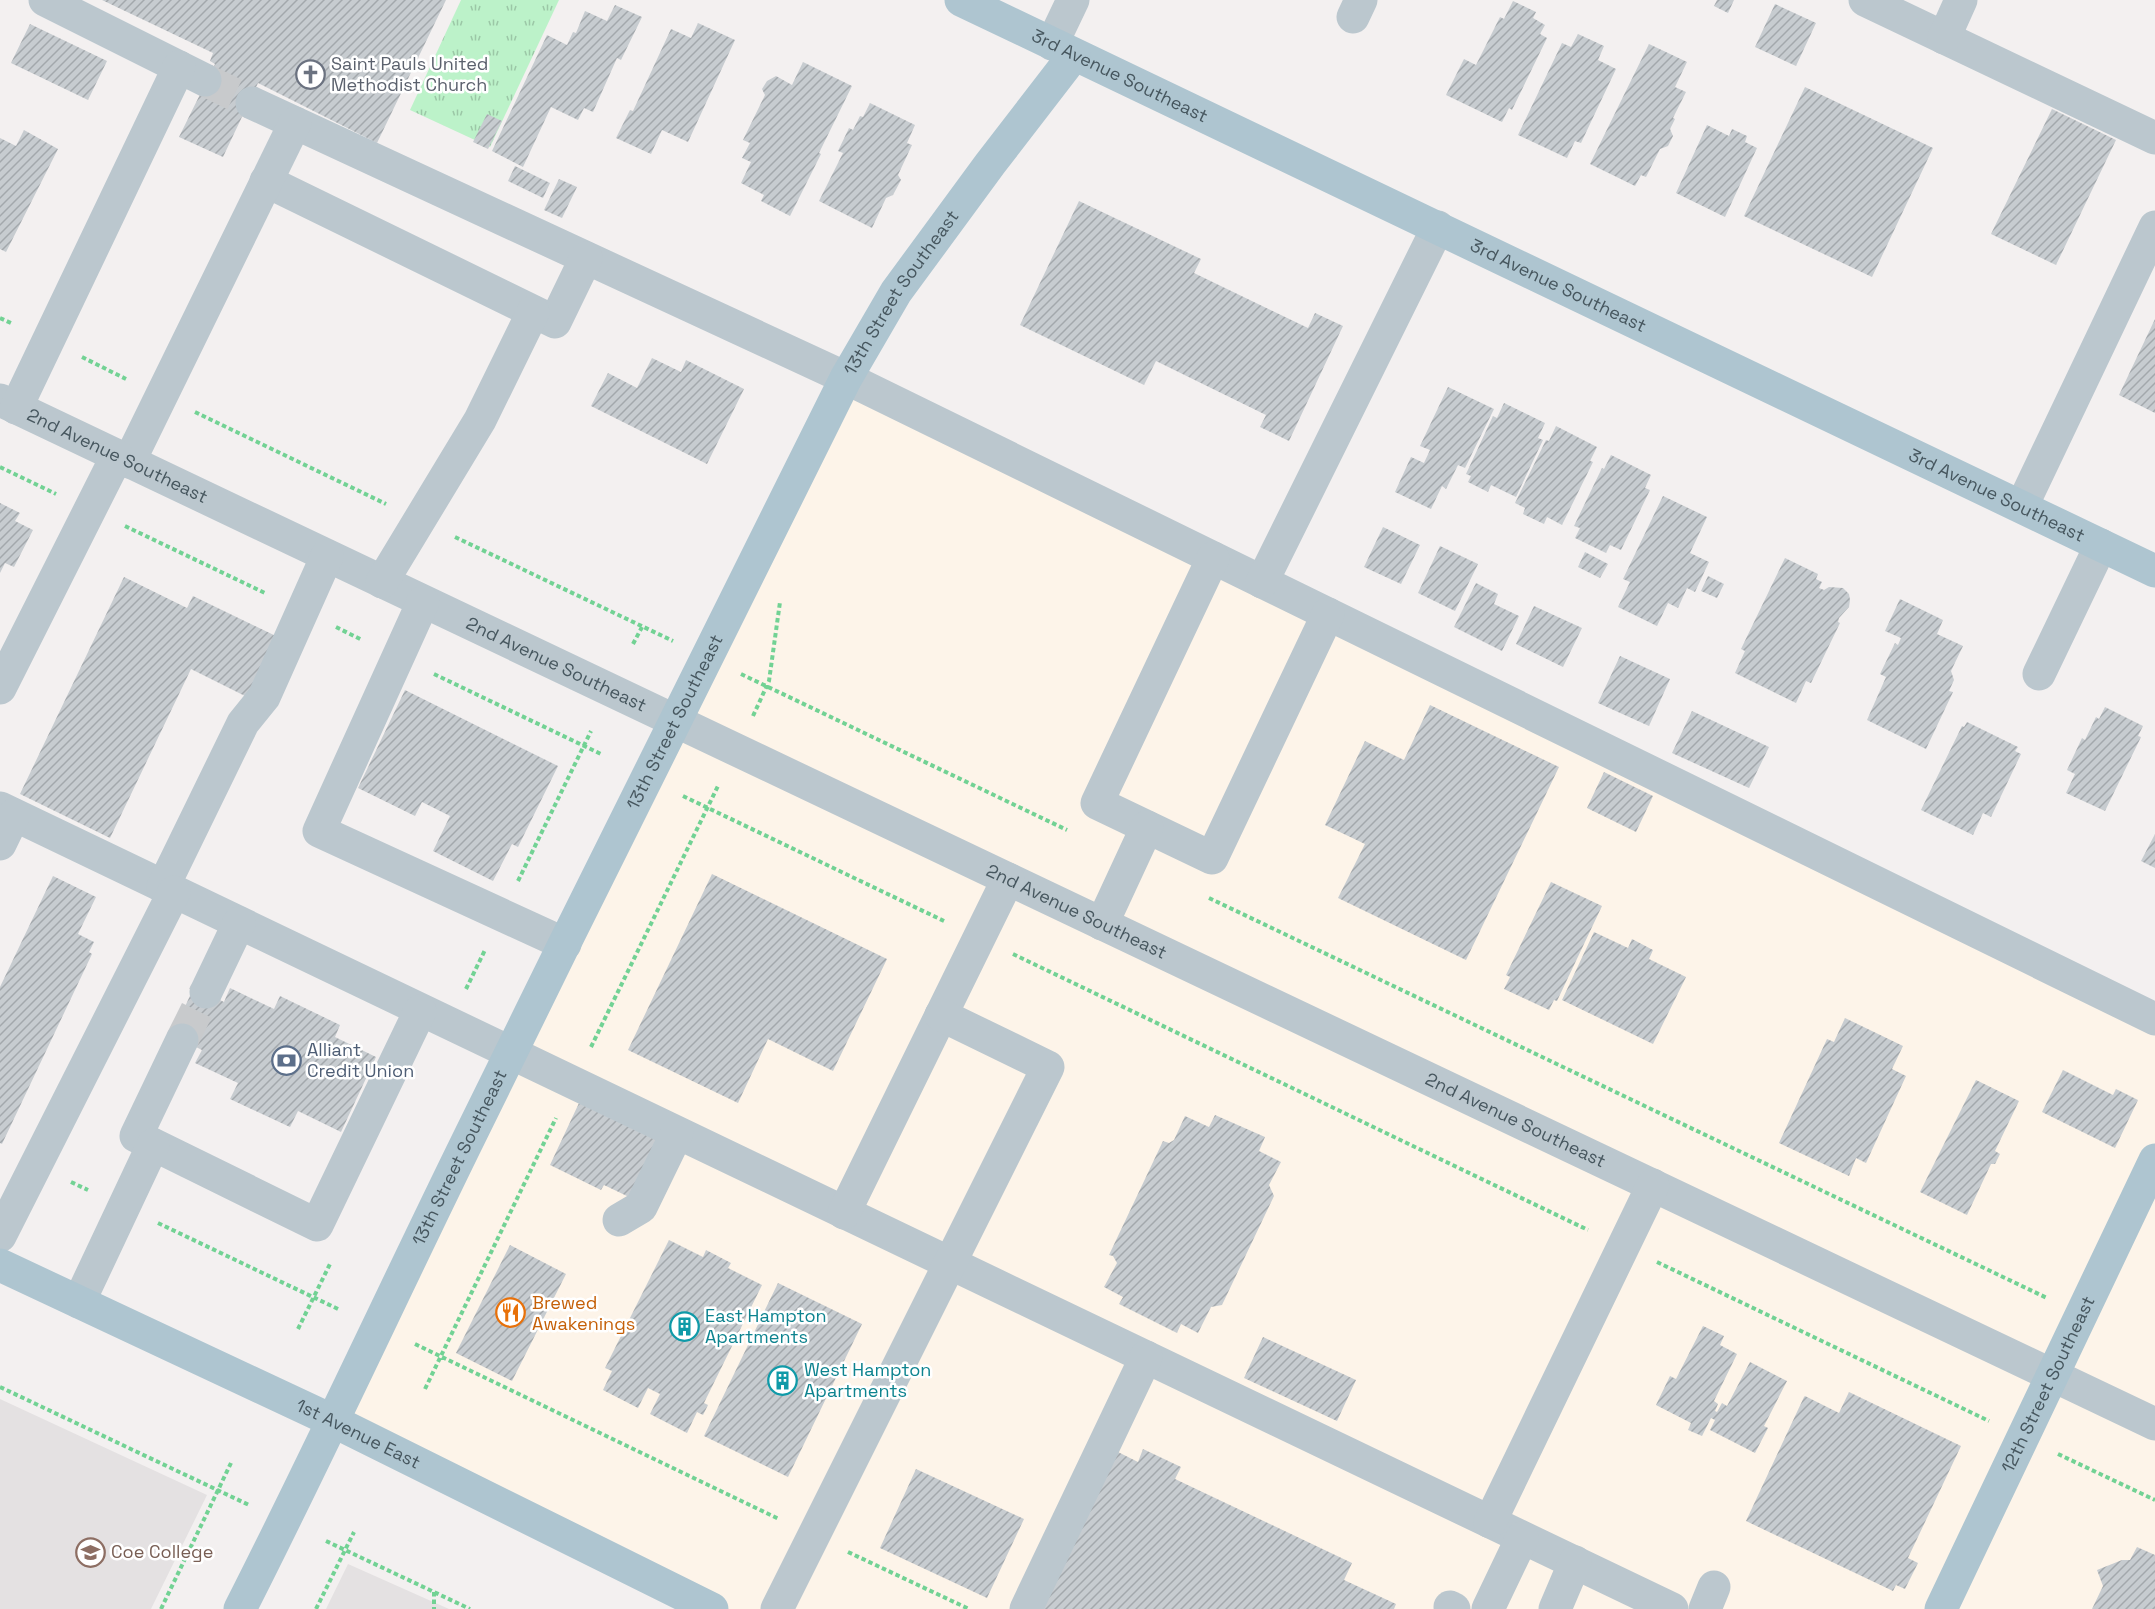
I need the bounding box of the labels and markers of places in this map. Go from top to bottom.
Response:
place label: Saint Pauls United Methodist Church [331,52,488,96]
church icon: Saint Pauls United Methodist Church [294,58,326,90]
place label: Alliant Credit Union [307,1038,414,1082]
bank icon: Alliant Credit Union [270,1044,302,1076]
place label: Brewed Awakenings [532,1291,635,1335]
restaurant icon: Brewed Awakenings [495,1297,527,1329]
place label: East Hampton Apartments [705,1304,827,1348]
building icon: East Hampton Apartments [668,1310,700,1342]
place label: West Hampton Apartments [804,1358,931,1402]
building icon: West Hampton Apartments [767,1364,799,1396]
school or university icon: Coe College [74,1536,106,1568]
place label: Coe College [111,1540,213,1563]

